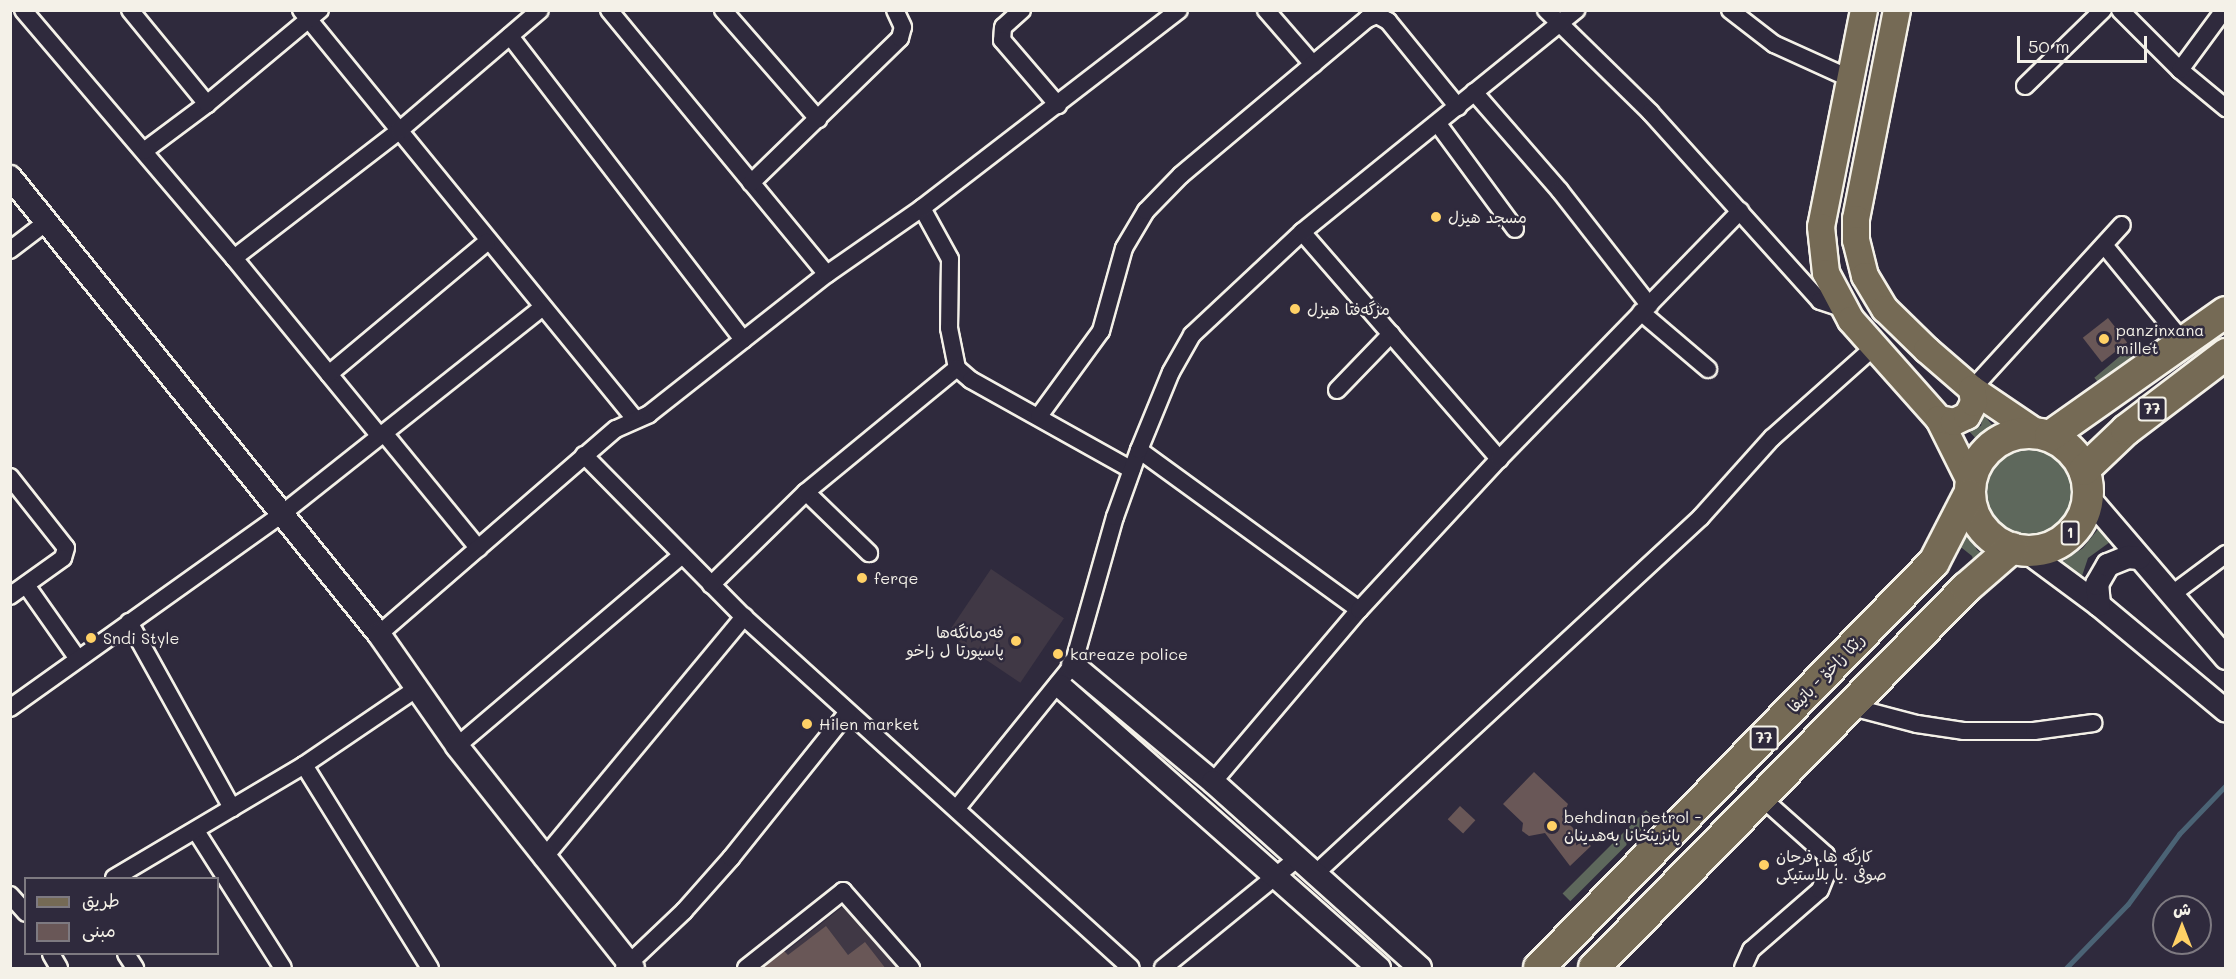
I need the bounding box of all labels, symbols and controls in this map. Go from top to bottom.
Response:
scale bar [2020,24,2150,62]
text: 50 m [2028,34,2070,58]
place label: مسجد هيزل [1448,207,1527,227]
marker: مسجد هيزل [1429,210,1443,224]
place label: مزگەفتا هیزل [1307,299,1390,319]
marker: مزگەفتا هیزل [1288,302,1302,316]
place label: panzinxana millet [2116,320,2204,358]
marker: panzinxana millet [2097,332,2111,346]
road number: 77 [2137,397,2167,421]
road number: 1 [2060,521,2080,545]
place label: ferqe [874,568,918,588]
marker: ferqe [855,571,869,585]
place label: فەرمانگەها پاسپورتا ل زاخو [906,622,1004,660]
place label: Sndi Style [103,628,179,648]
street label: رێکا زاخۆ - باتیفا [1784,630,1868,716]
marker: Sndi Style [84,631,98,645]
marker: فەرمانگەها پاسپورتا ل زاخو [1009,634,1023,648]
place label: kareaze police [1070,644,1188,664]
marker: kareaze police [1051,647,1065,661]
place label: Hilen market [819,714,919,734]
marker: Hilen market [800,717,814,731]
road number: 77 [1749,726,1779,750]
place label: behdinan petrol - پانزینخانا بەهدینان [1564,807,1701,845]
marker: behdinan petrol - پانزینخانا بەهدینان [1545,819,1559,833]
place label: کارگه ها. فرحان صوفی .یا بلاستیکی [1776,846,1887,884]
marker: کارگه ها. فرحان صوفی .یا بلاستیکی [1757,858,1771,872]
legend [24,877,219,955]
text: طريق [82,888,120,912]
north arrow [2152,895,2212,955]
text: ش [2173,898,2191,919]
text: مبنى [82,918,116,942]

